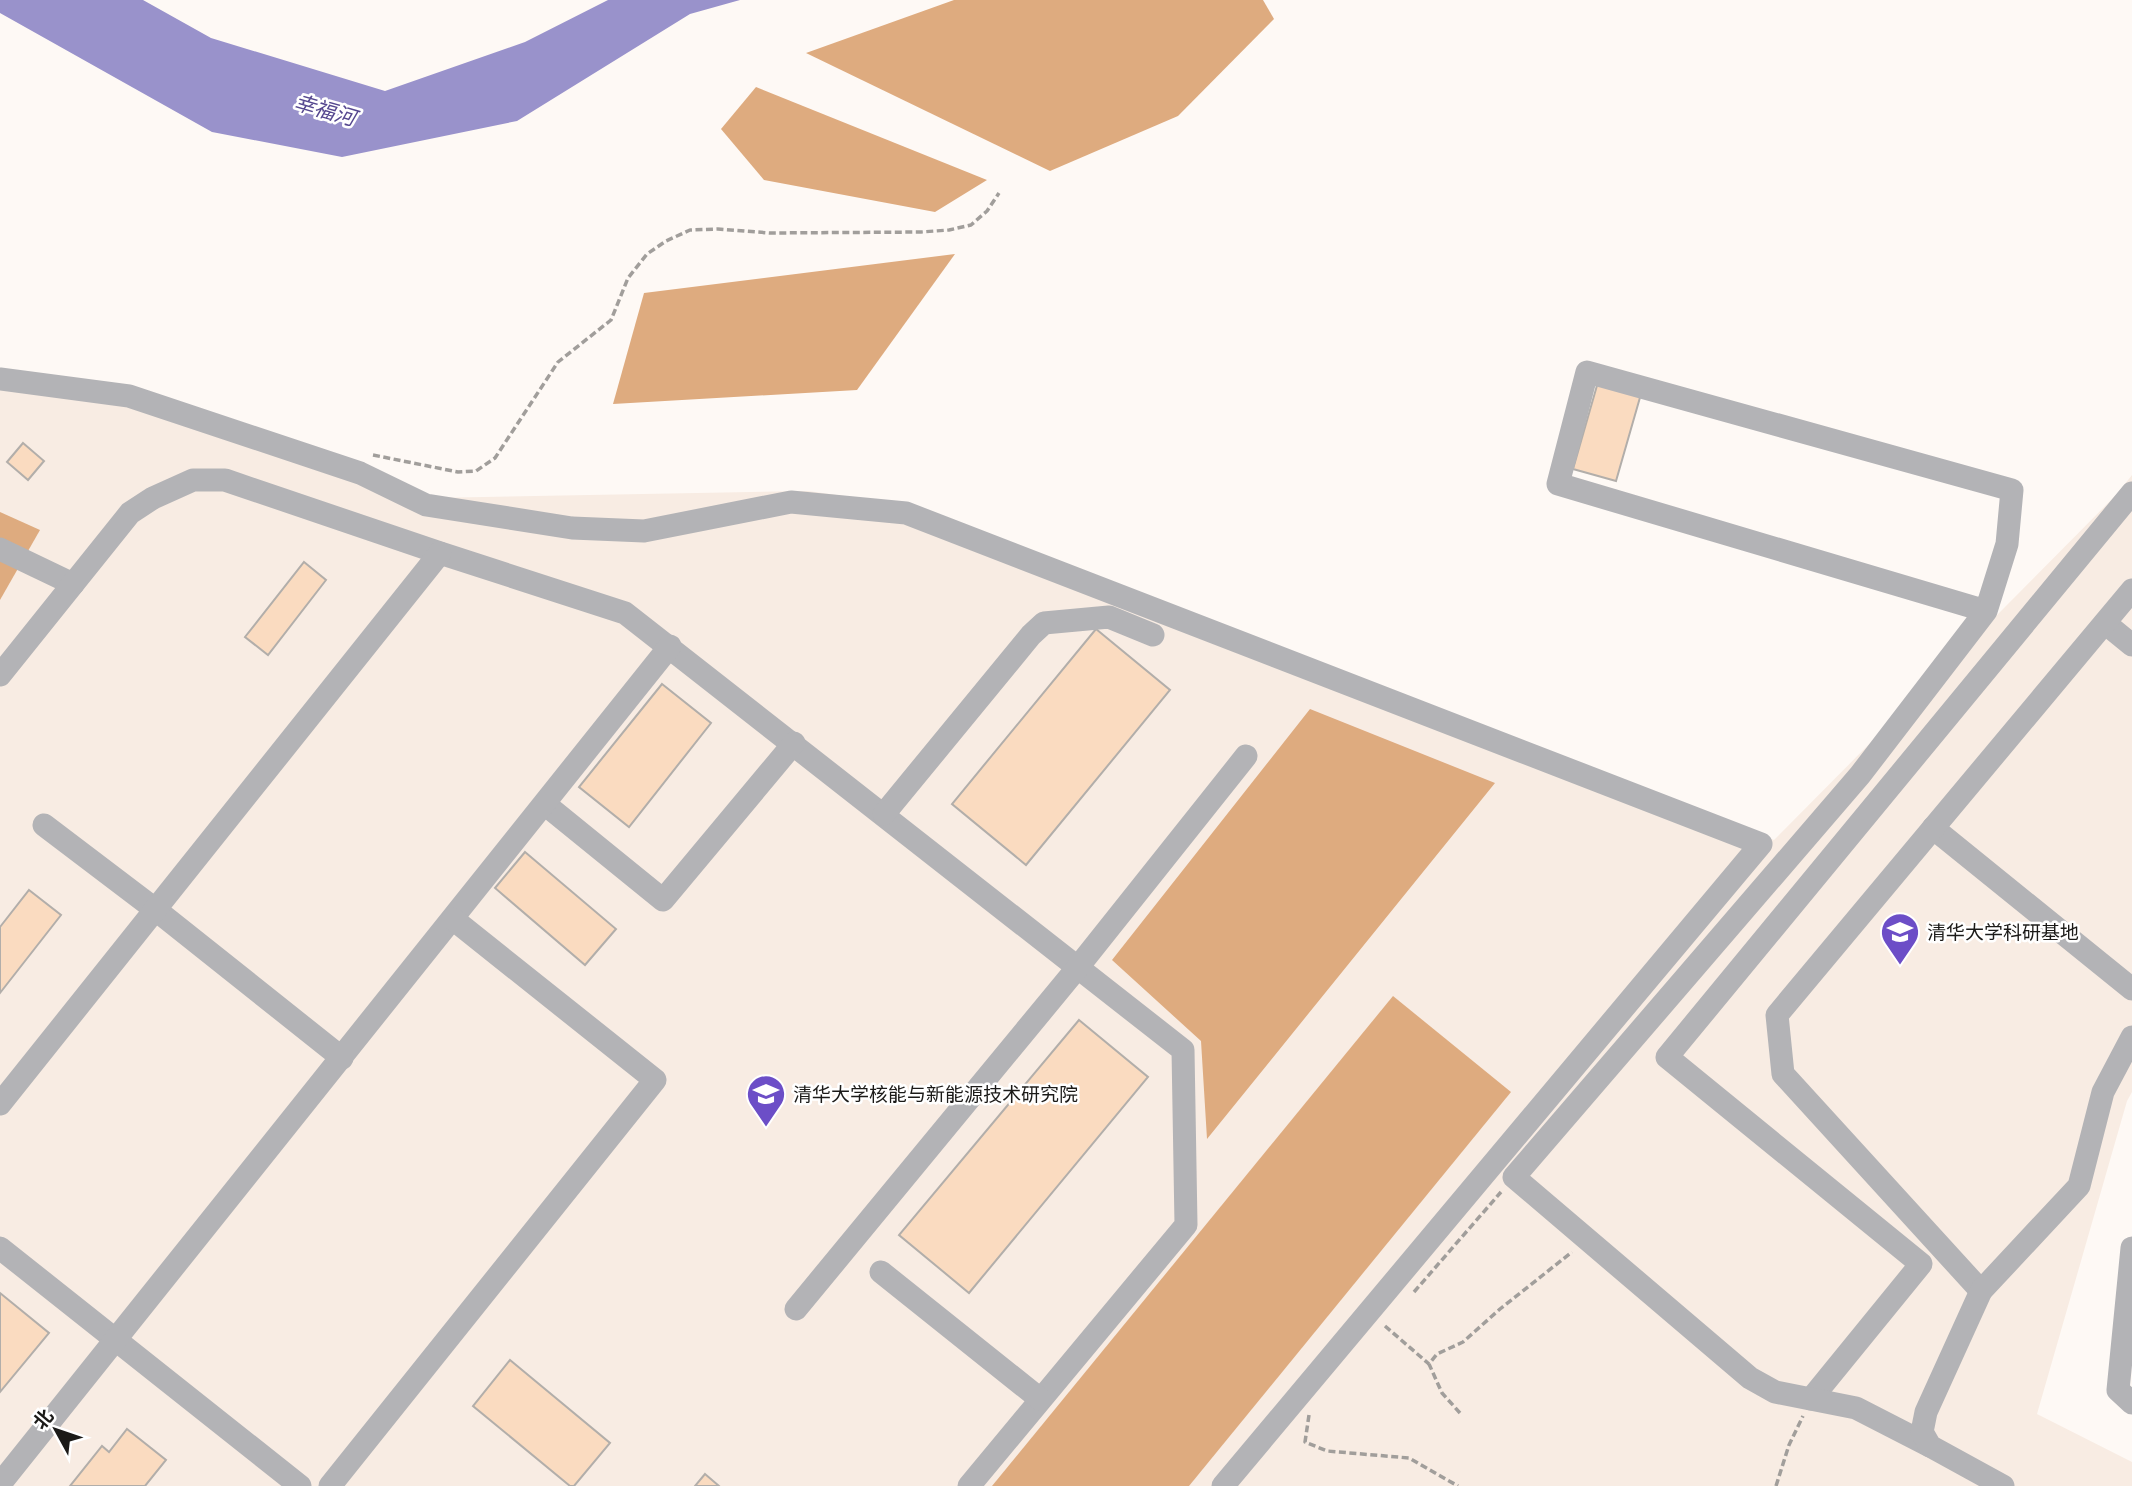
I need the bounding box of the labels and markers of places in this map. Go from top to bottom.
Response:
school or university icon: 清华大学科研基地 [1879,911,1921,966]
place label: 清华大学科研基地 [1927,922,2079,943]
school or university icon: 清华大学核能与新能源技术研究院 [745,1073,787,1128]
place label: 清华大学核能与新能源技术研究院 [793,1084,1078,1105]

